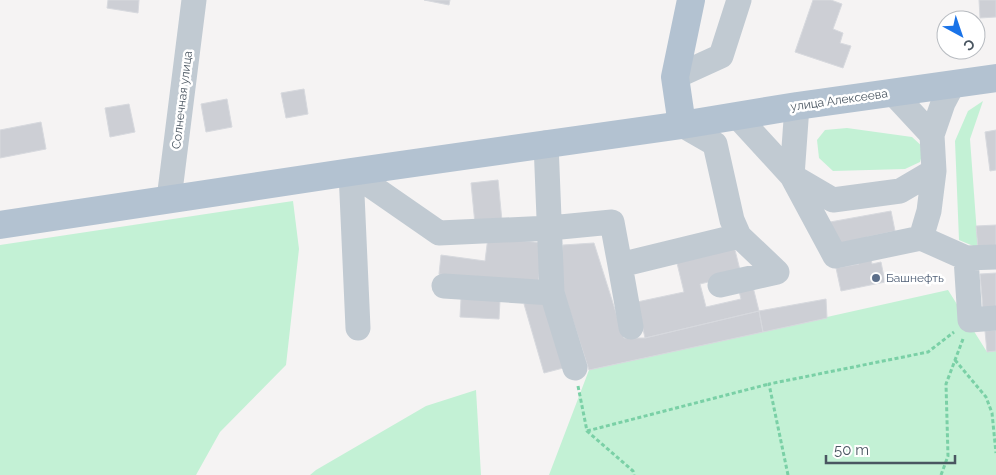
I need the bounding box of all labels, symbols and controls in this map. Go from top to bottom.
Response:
north arrow [936,10,986,60]
text: С [960,36,978,54]
street label: Солнечная улица [169,50,195,150]
street label: улица Алексеева [789,86,889,114]
place label: Башнефть [886,271,944,285]
marker: Башнефть [870,272,882,284]
scale bar [826,432,955,464]
text: 50 m [834,441,869,459]

